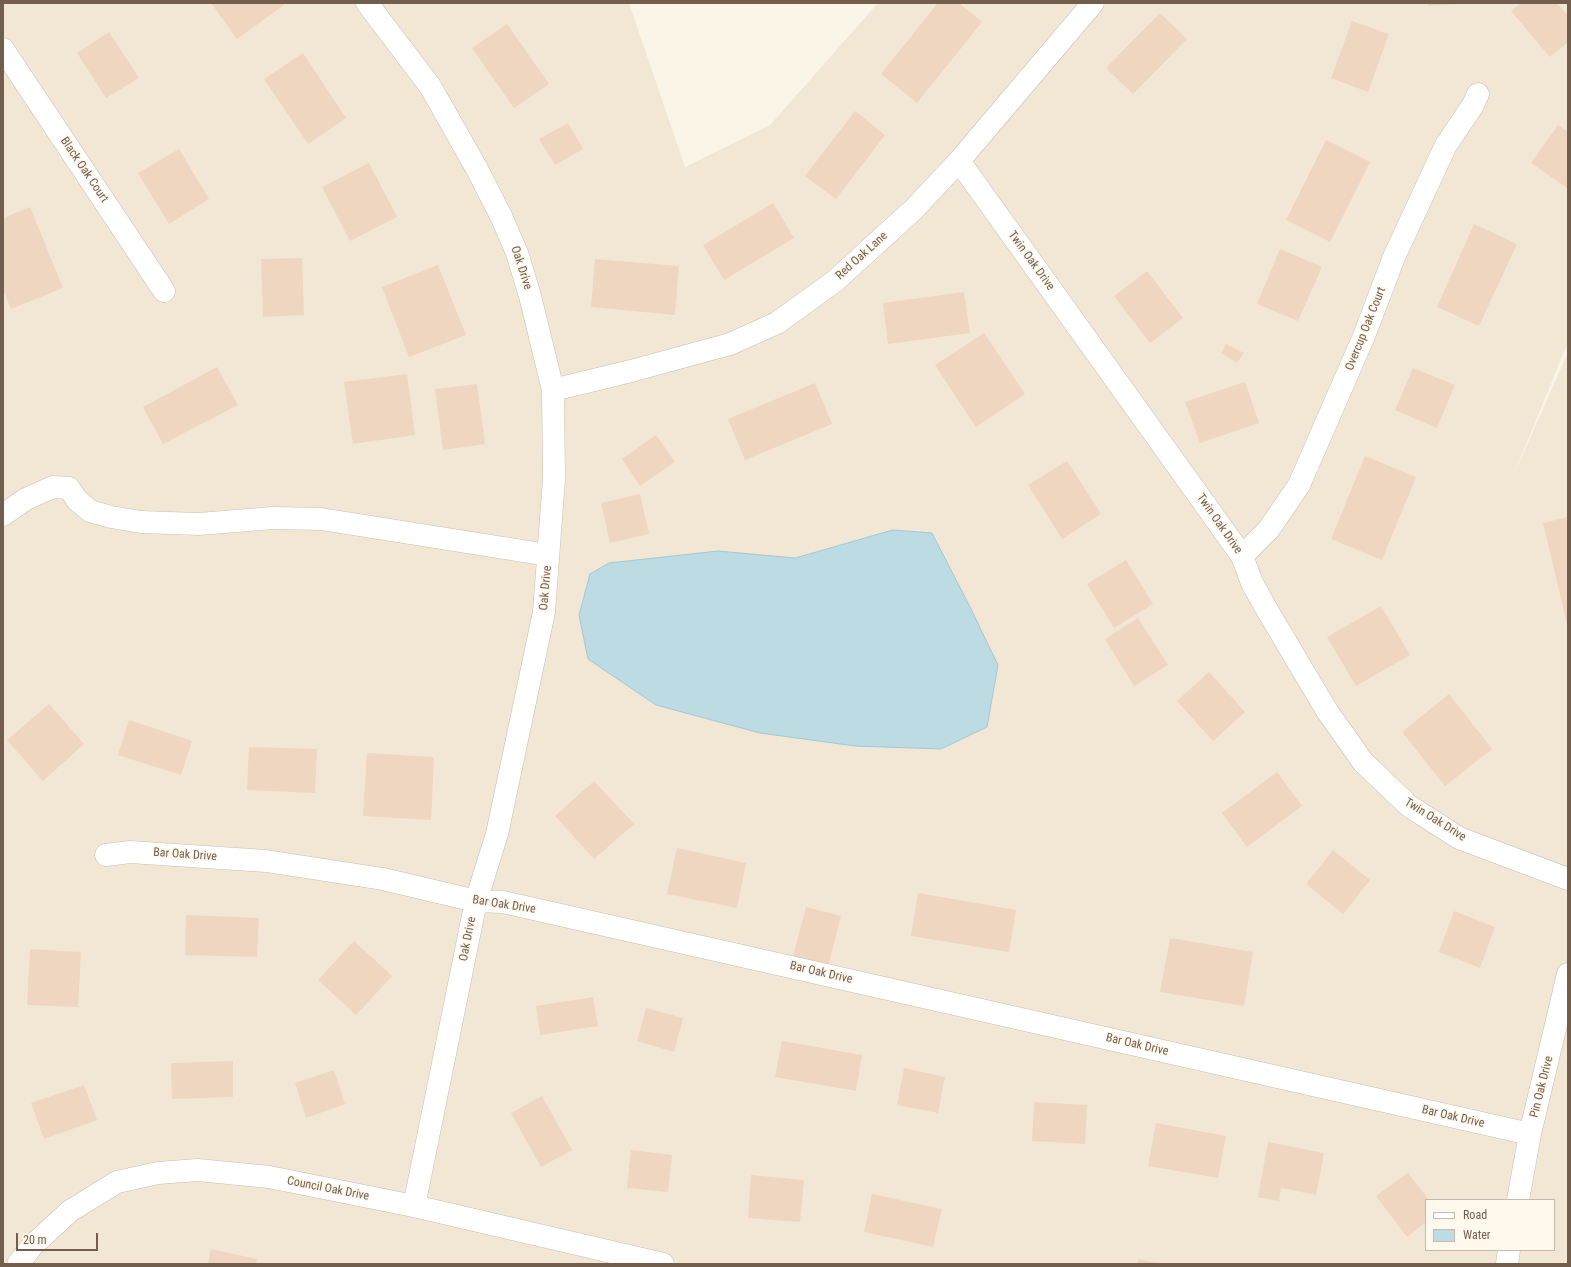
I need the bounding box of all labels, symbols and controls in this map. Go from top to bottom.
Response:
street label: Black Oak Court [57,134,111,206]
street label: Twin Oak Drive [1005,228,1057,294]
street label: Red Oak Lane [833,229,891,283]
street label: Oak Drive [507,244,535,292]
street label: Overcup Oak Court [1343,285,1389,373]
street label: Twin Oak Drive [1193,491,1245,557]
street label: Oak Drive [537,565,555,611]
street label: Twin Oak Drive [1401,795,1469,845]
street label: Bar Oak Drive [153,846,217,864]
street label: Bar Oak Drive [471,893,537,917]
street label: Oak Drive [457,916,479,962]
street label: Bar Oak Drive [788,959,854,987]
street label: Bar Oak Drive [1104,1031,1170,1059]
street label: Pin Oak Drive [1527,1055,1557,1119]
street label: Bar Oak Drive [1420,1103,1486,1131]
street label: Council Oak Drive [286,1174,370,1204]
legend [1425,1199,1555,1251]
text: Road [1463,1208,1487,1222]
scale bar [18,1225,100,1251]
text: Water [1463,1228,1491,1242]
text: 20 m [23,1233,47,1247]

